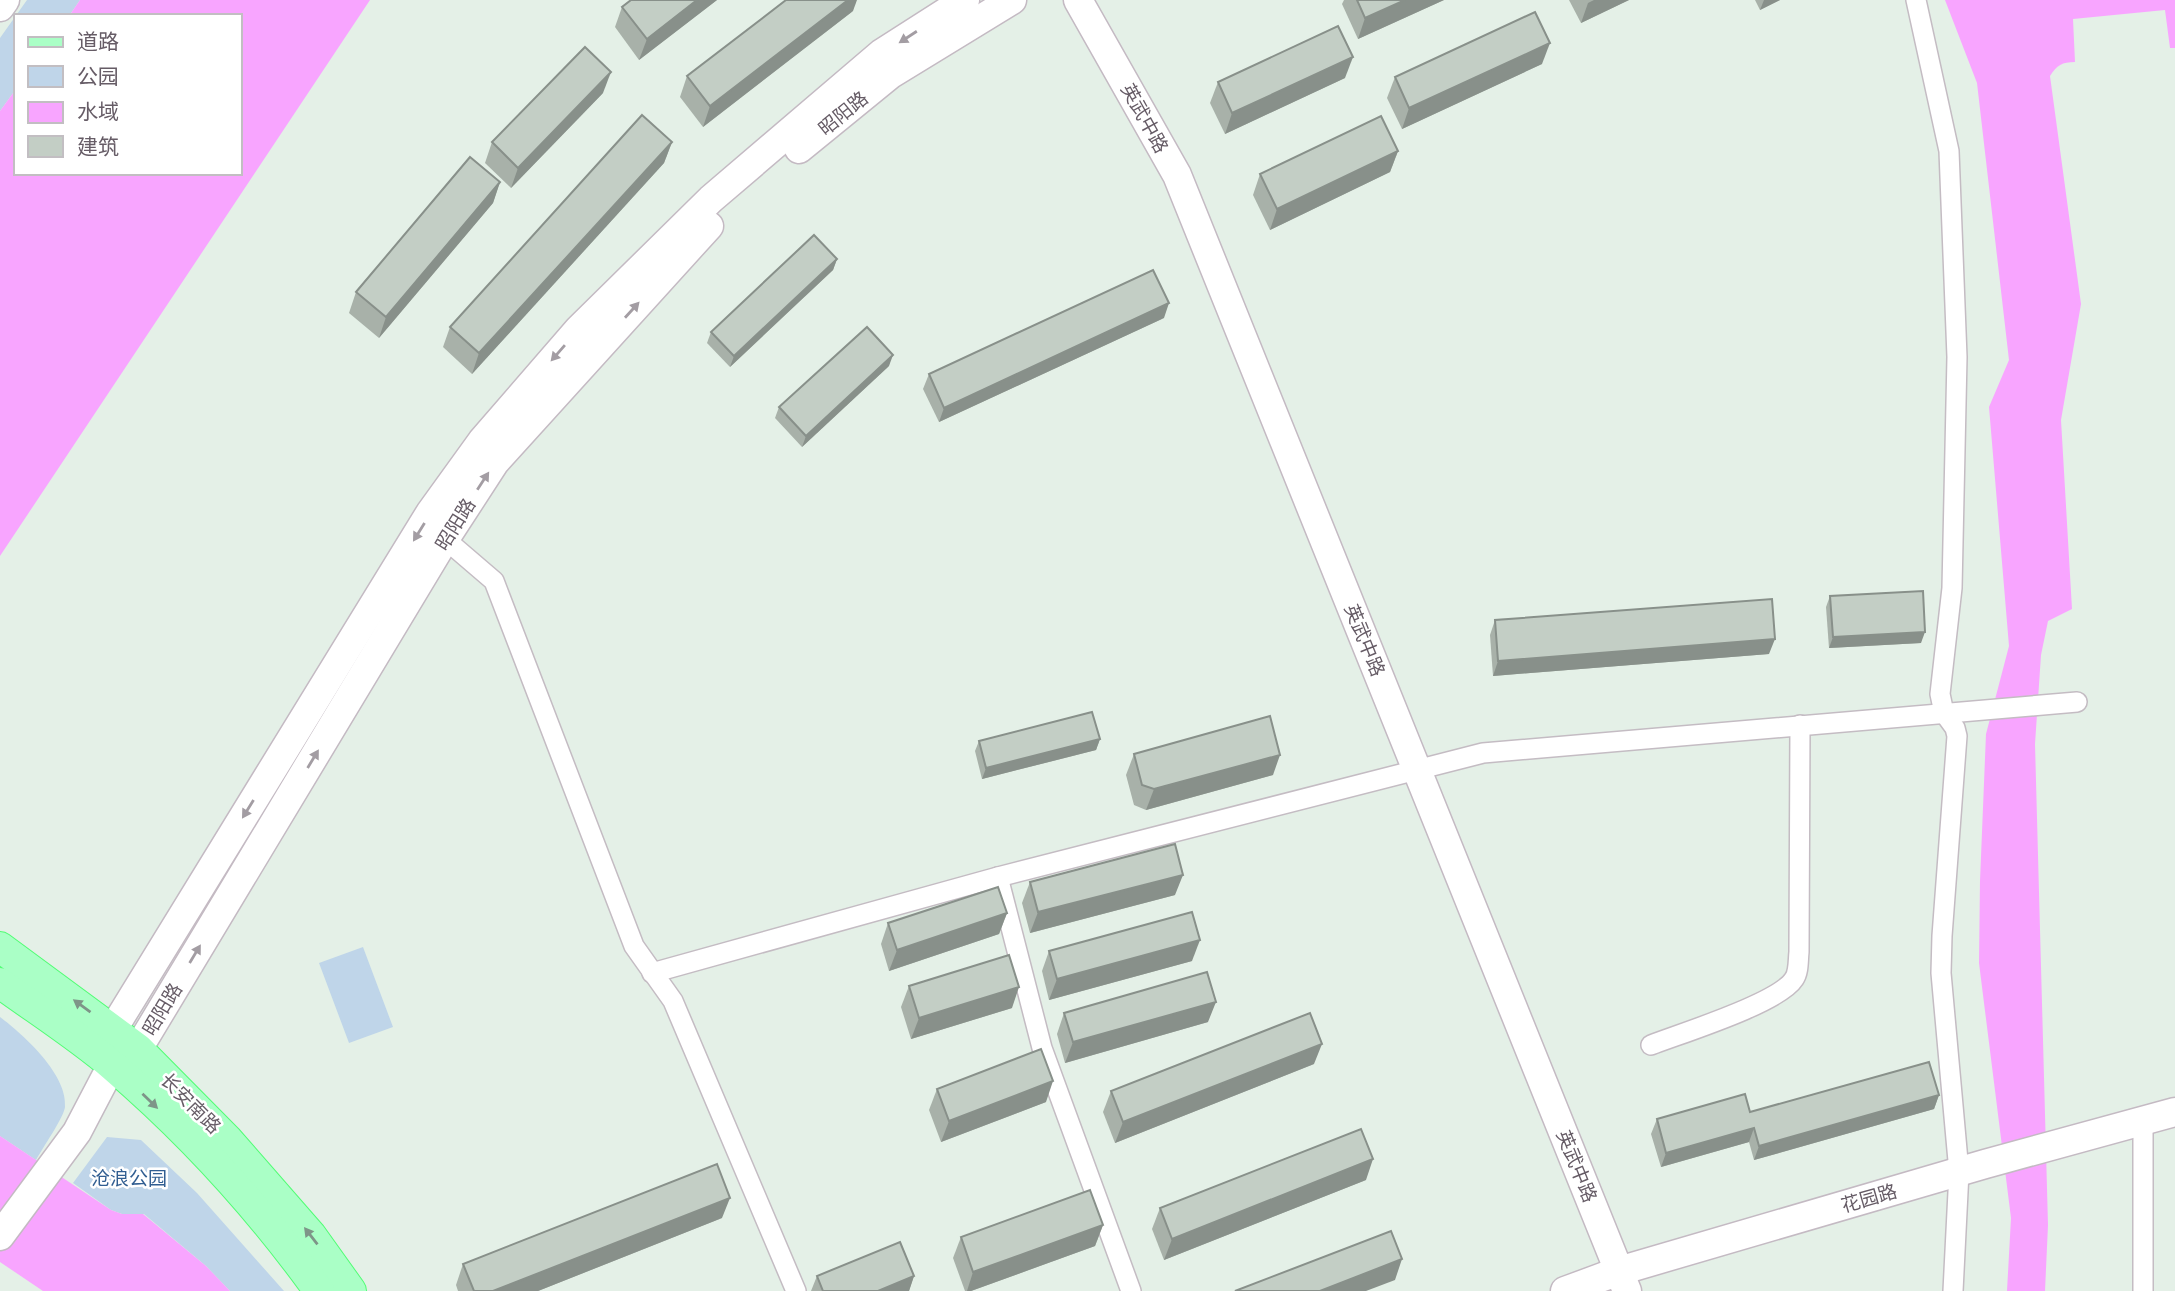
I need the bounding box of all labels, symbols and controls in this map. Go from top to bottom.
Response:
legend [14,14,242,175]
text: 道路 [77,27,119,57]
one-way arrow [898,30,918,43]
text: 公园 [77,62,119,92]
street label: 英武中路 [1113,79,1174,159]
street label: 昭阳路 [813,86,875,143]
text: 水域 [77,97,119,127]
text: 建筑 [77,132,119,162]
one-way arrow [624,301,640,319]
one-way arrow [550,344,566,362]
one-way arrow [476,471,489,491]
street label: 昭阳路 [430,493,483,556]
one-way arrow [412,523,425,542]
street label: 英武中路 [1337,600,1390,681]
one-way arrow [306,749,319,768]
one-way arrow [241,800,254,819]
one-way arrow [189,944,202,963]
street label: 昭阳路 [137,978,190,1041]
one-way arrow [73,1000,91,1014]
street label: 长安南路 [154,1068,226,1140]
one-way arrow [141,1092,158,1109]
street label: 英武中路 [1549,1126,1602,1207]
park label: 沧浪公园 [91,1166,167,1193]
street label: 花园路 [1838,1179,1901,1220]
one-way arrow [303,1228,318,1246]

